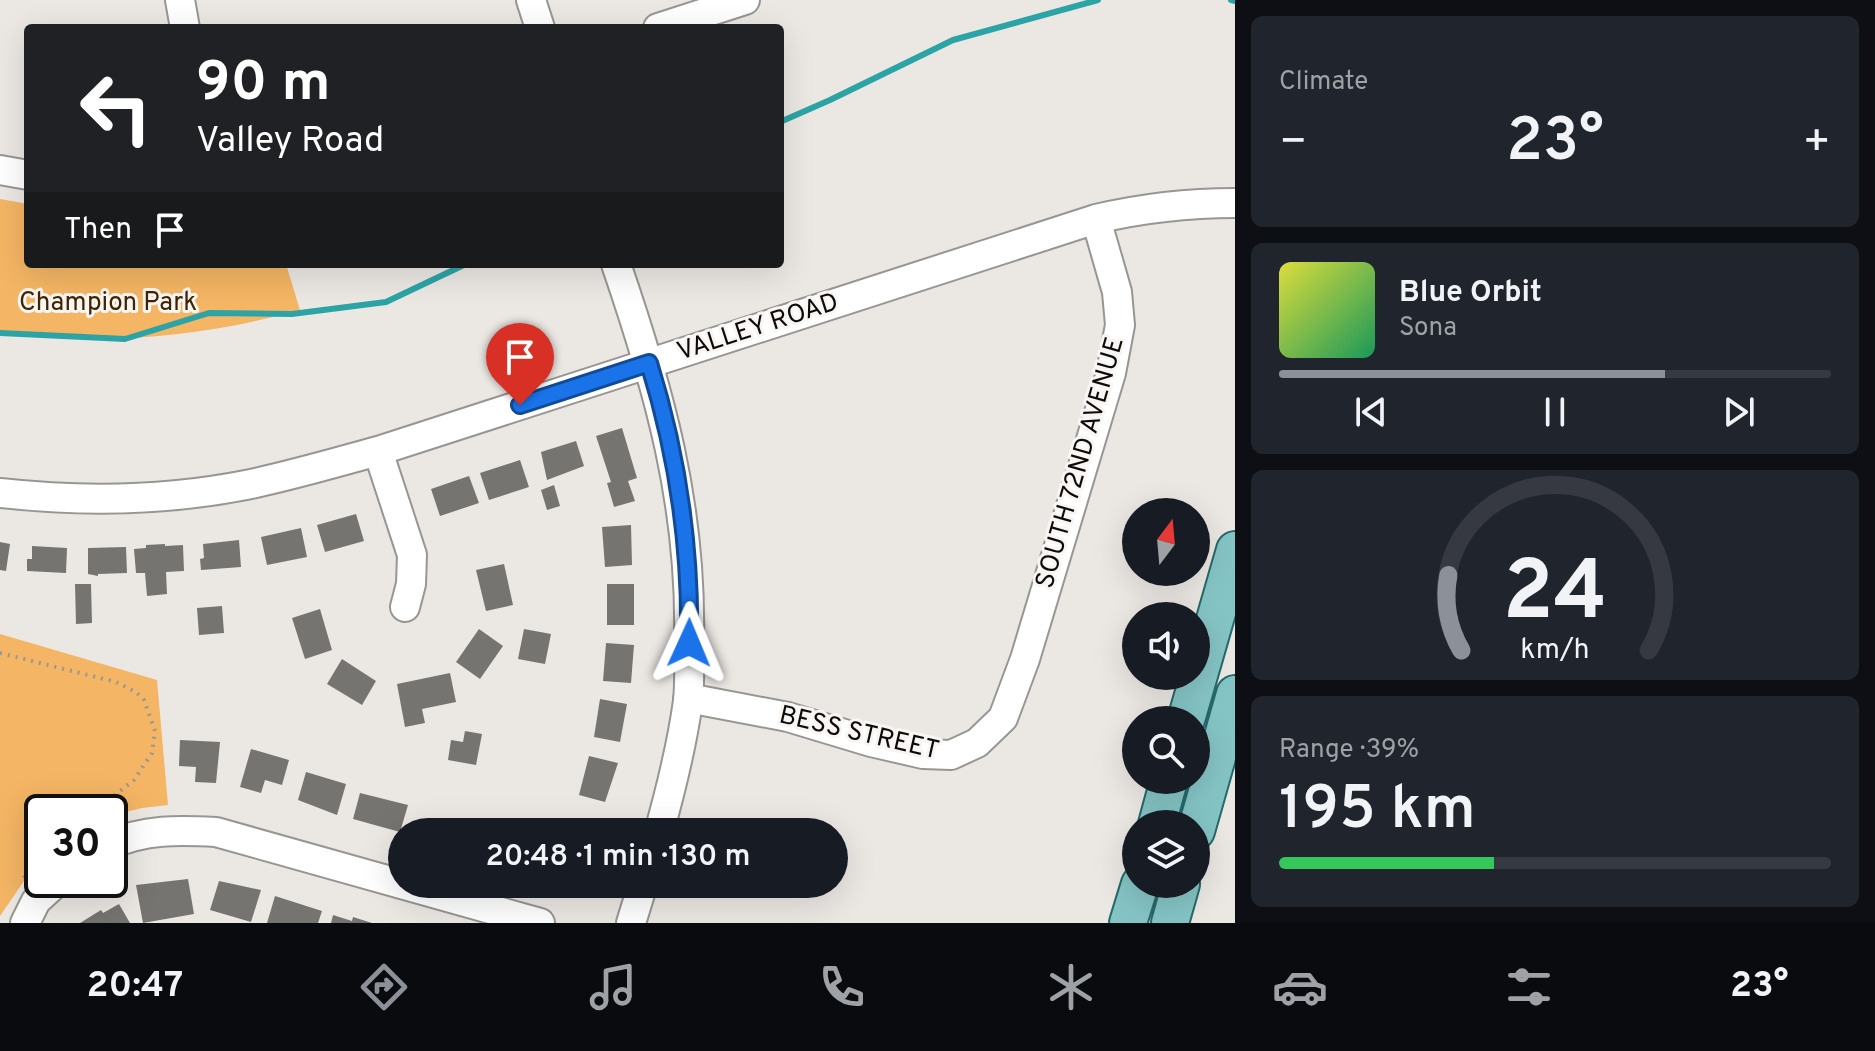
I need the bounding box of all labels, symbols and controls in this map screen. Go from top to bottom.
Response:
text: 90 m [196,50,331,120]
icon: left [64,56,168,160]
text: Climate [1279,66,1368,99]
text: 23° [1506,106,1604,182]
text: − [1279,116,1307,172]
text: + [1803,116,1831,172]
text: Valley Road [196,119,384,165]
icon: arrive [148,208,192,252]
text: Then [64,212,132,249]
text: Blue Orbit [1399,275,1542,312]
street label: VALLEY ROAD [673,286,843,370]
park label: Champion Park [19,287,197,320]
text: Sona [1399,312,1457,345]
pin [486,323,554,405]
street label: SOUTH 72ND AVENUE [1029,333,1133,593]
icon: arrive [498,335,542,379]
icon: previous [1349,390,1393,434]
icon: pause [1533,390,1577,434]
icon: next [1717,390,1761,434]
north arrow [1122,498,1210,586]
map controls [1122,498,1210,898]
text: 24 [1503,543,1607,648]
position arrow [647,601,731,685]
button: sound [1122,602,1210,690]
text: km/h [1520,633,1590,669]
street label: BESS STREET [776,700,942,768]
button: search [1122,706,1210,794]
text: Range · 39% [1279,734,1419,767]
text: 195 km [1279,774,1476,850]
speed limit sign: 30 [24,794,128,898]
button: layers [1122,810,1210,898]
text: 20:48 · 1 min · 130 m [485,839,751,876]
icon: directions [356,959,412,1015]
icon: music [585,959,641,1015]
icon: phone [814,959,870,1015]
icon: climate [1043,959,1099,1015]
icon: car [1272,959,1328,1015]
icon: filters [1501,959,1557,1015]
text: 20:47 [86,964,183,1010]
text: 23° [1730,964,1789,1010]

